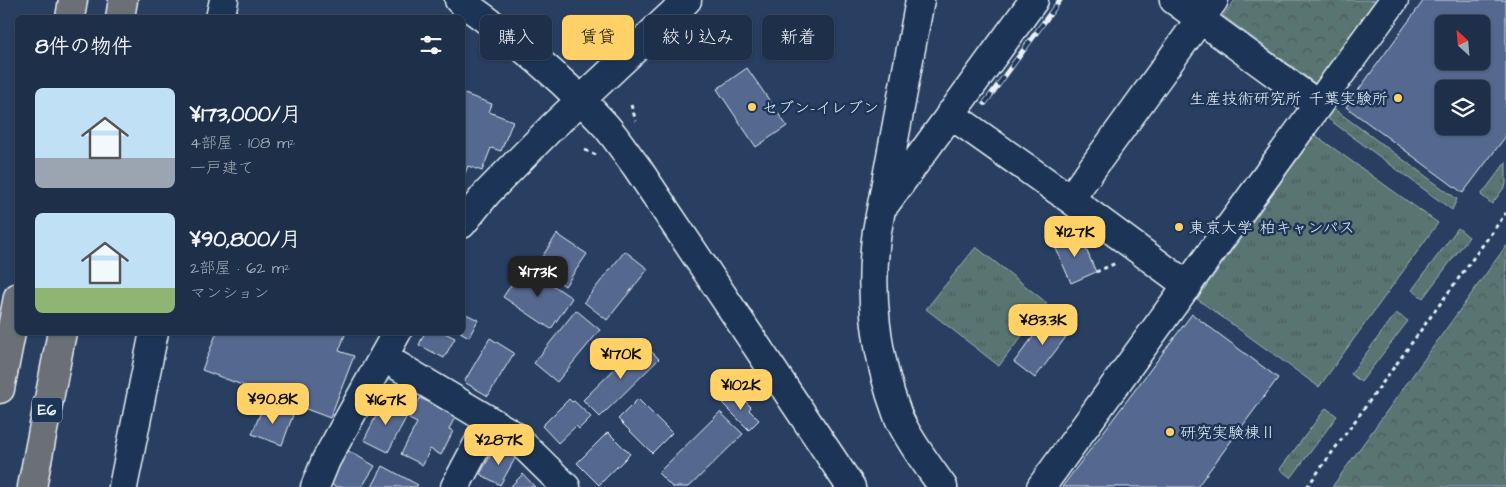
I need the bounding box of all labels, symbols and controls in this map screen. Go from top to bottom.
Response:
chip: 購入 [480,15,552,60]
chip: 賃貸 [562,15,634,60]
chip: 絞り込み [644,15,752,60]
chip: 新着 [762,15,834,60]
north arrow [1435,15,1490,70]
map controls [1435,15,1490,135]
icon: filters [417,31,445,59]
text: 8件の物件 [35,32,133,61]
button: layers [1435,80,1490,135]
place label: 生産技術研究所 千葉実験所 [1190,88,1388,110]
marker: 生産技術研究所 千葉実験所 [1392,92,1404,104]
place label: セブン-イレブン [762,97,879,119]
text: ¥173,000/月 [190,100,302,129]
marker: セブン-イレブン [746,101,758,113]
icon: home [75,108,135,168]
text: 4部屋 · 108 m² [190,132,295,154]
text: 一戸建て [190,157,254,179]
pin: ¥127K [1040,216,1110,258]
place label: 東京大学 柏キャンパス [1189,217,1355,239]
text: ¥127K [1055,221,1095,243]
marker: 東京大学 柏キャンパス [1173,221,1185,233]
text: ¥90,800/月 [190,225,301,254]
icon: home [75,233,135,293]
pin: ¥173K [503,256,573,298]
text: 2部屋 · 62 m² [190,257,290,279]
text: ¥173K [519,261,557,283]
text: マンション [190,282,269,304]
pin: ¥83.3K [1002,304,1084,346]
text: ¥83.3K [1019,309,1067,331]
pin: ¥170K [586,338,656,380]
text: ¥170K [601,343,641,365]
pin: ¥102K [706,368,776,411]
text: ¥102K [721,374,761,396]
pin: ¥90.8K [232,382,314,425]
pin: ¥167K [351,384,421,426]
text: ¥90.8K [248,388,298,410]
text: ¥167K [366,389,406,411]
road number: E6 [32,398,62,422]
place label: 研究実験棟Ⅱ [1180,422,1276,444]
pin: ¥287K [464,424,534,466]
marker: 研究実験棟Ⅱ [1164,426,1176,438]
text: ¥287K [475,429,523,451]

